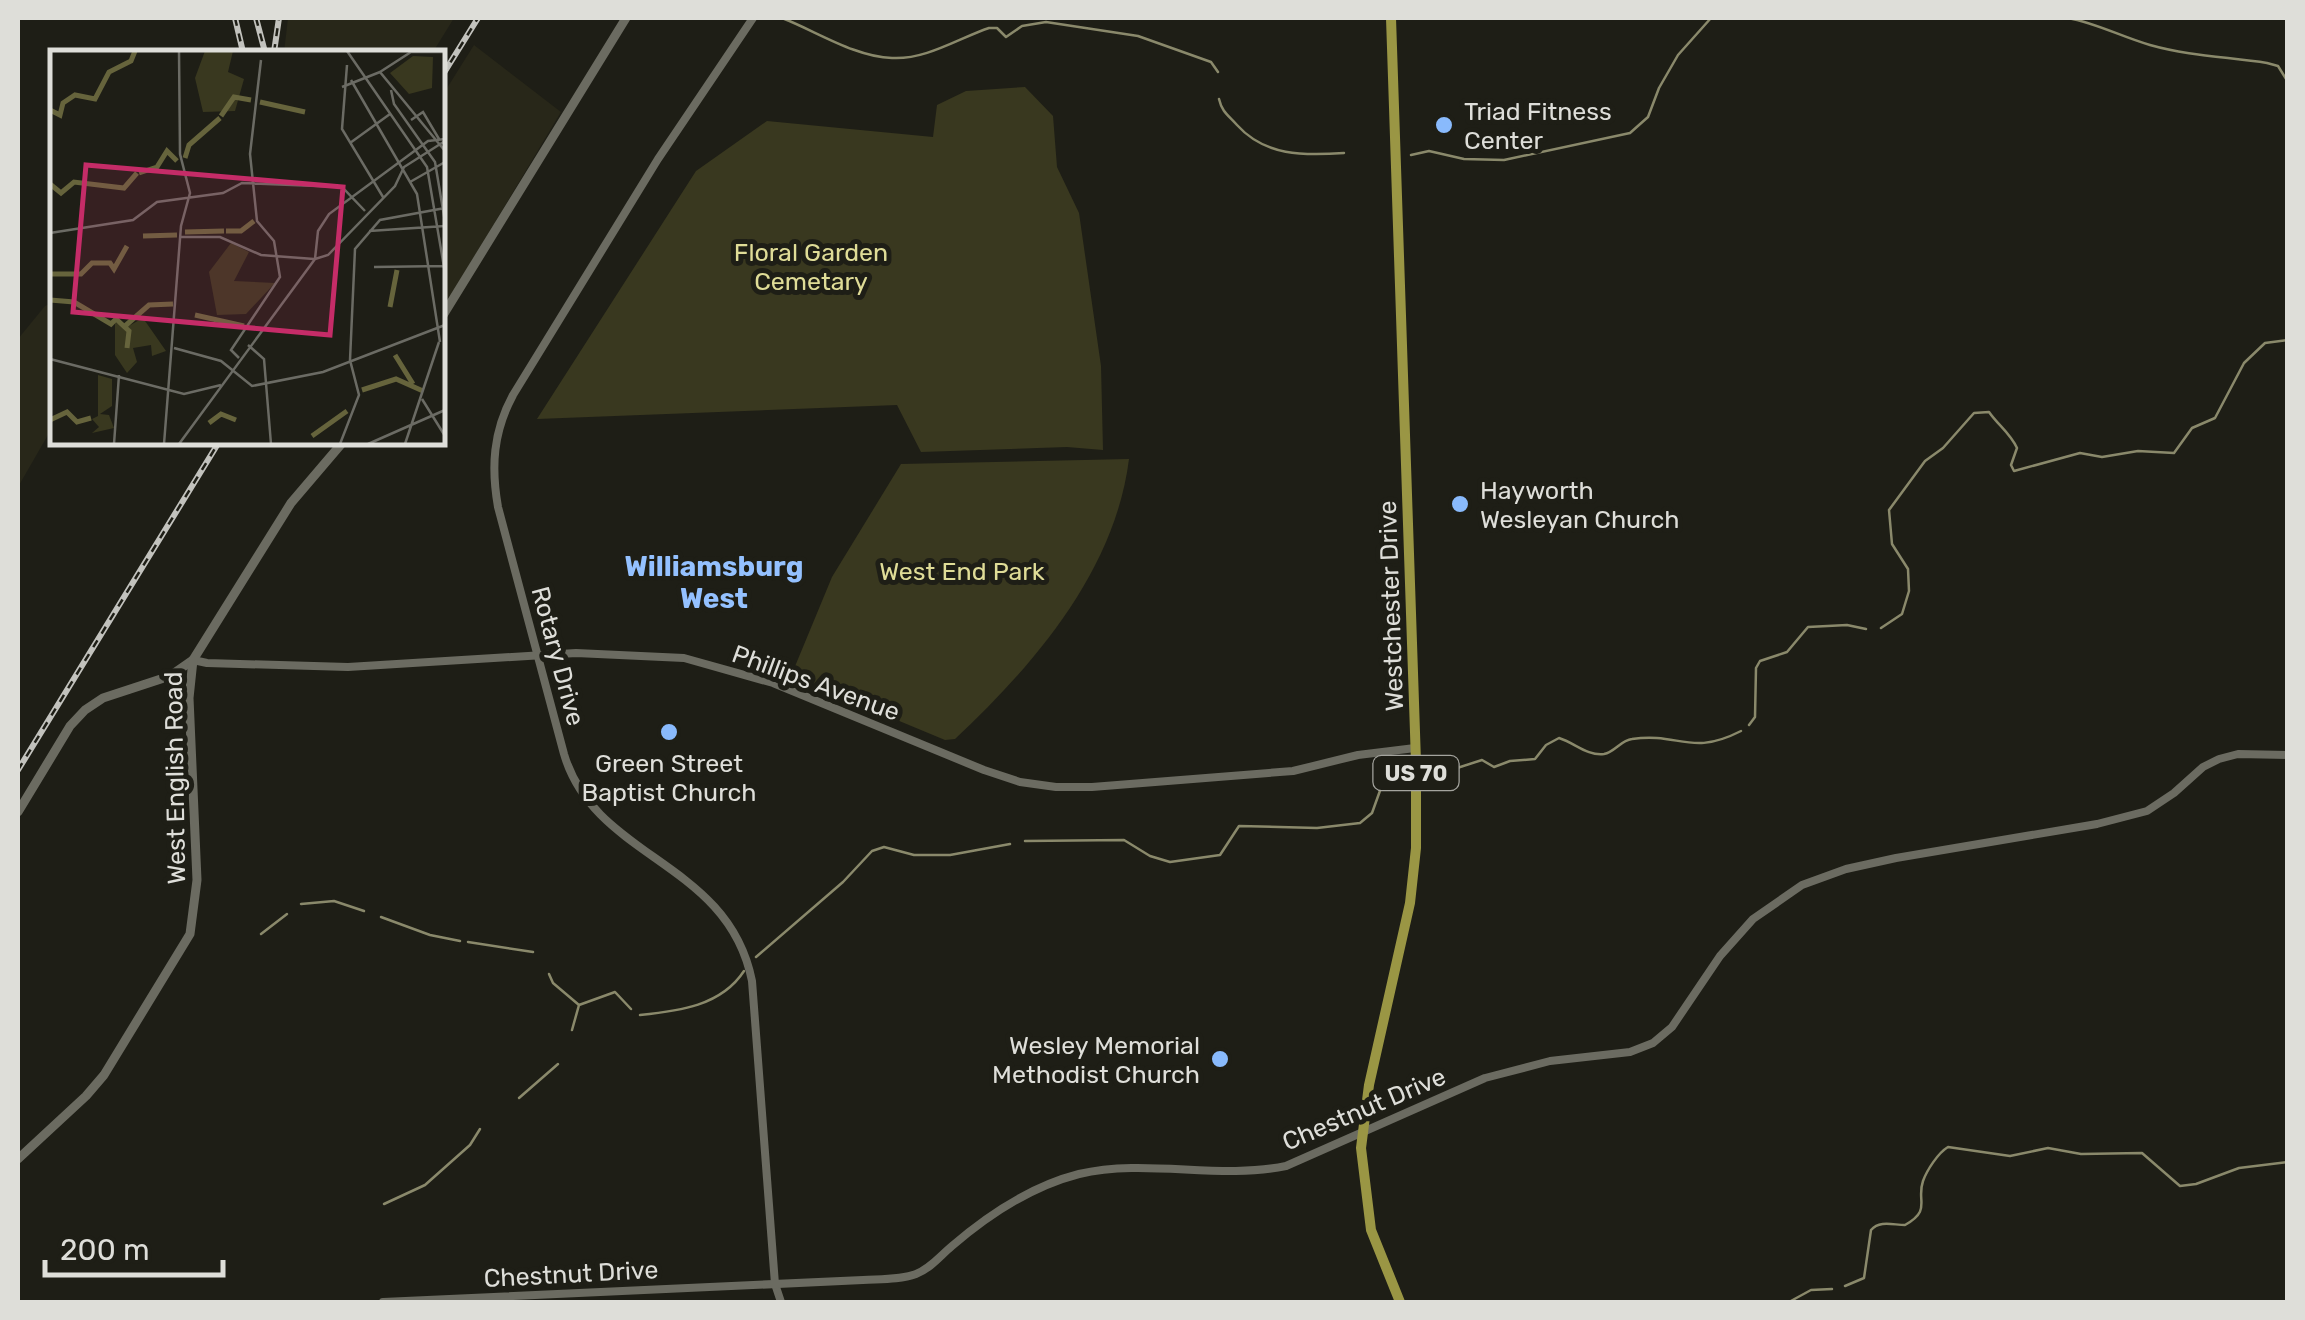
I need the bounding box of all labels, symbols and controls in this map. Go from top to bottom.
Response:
inset map [50,50,445,445]
place label: Triad Fitness Center [1464,97,1612,155]
marker: Triad Fitness Center [1433,114,1455,136]
park label: Floral Garden Cemetary [734,238,888,296]
place label: Hayworth Wesleyan Church [1480,476,1679,534]
marker: Hayworth Wesleyan Church [1449,493,1471,515]
street label: Westchester Drive [1373,500,1409,712]
district label: Williamsburg West [625,550,803,615]
park label: West End Park [879,557,1045,586]
street label: Rotary Drive [525,583,591,729]
street label: Phillips Avenue [728,639,904,727]
street label: West English Road [159,671,191,885]
marker: Green Street Baptist Church [658,721,680,743]
place label: Green Street Baptist Church [582,749,756,807]
road number: US 70 [1374,756,1458,790]
place label: Wesley Memorial Methodist Church [992,1031,1200,1089]
marker: Wesley Memorial Methodist Church [1209,1048,1231,1070]
street label: Chestnut Drive [1278,1062,1450,1156]
scale bar [45,1215,222,1277]
text: 200 m [60,1232,150,1268]
street label: Chestnut Drive [483,1255,659,1293]

